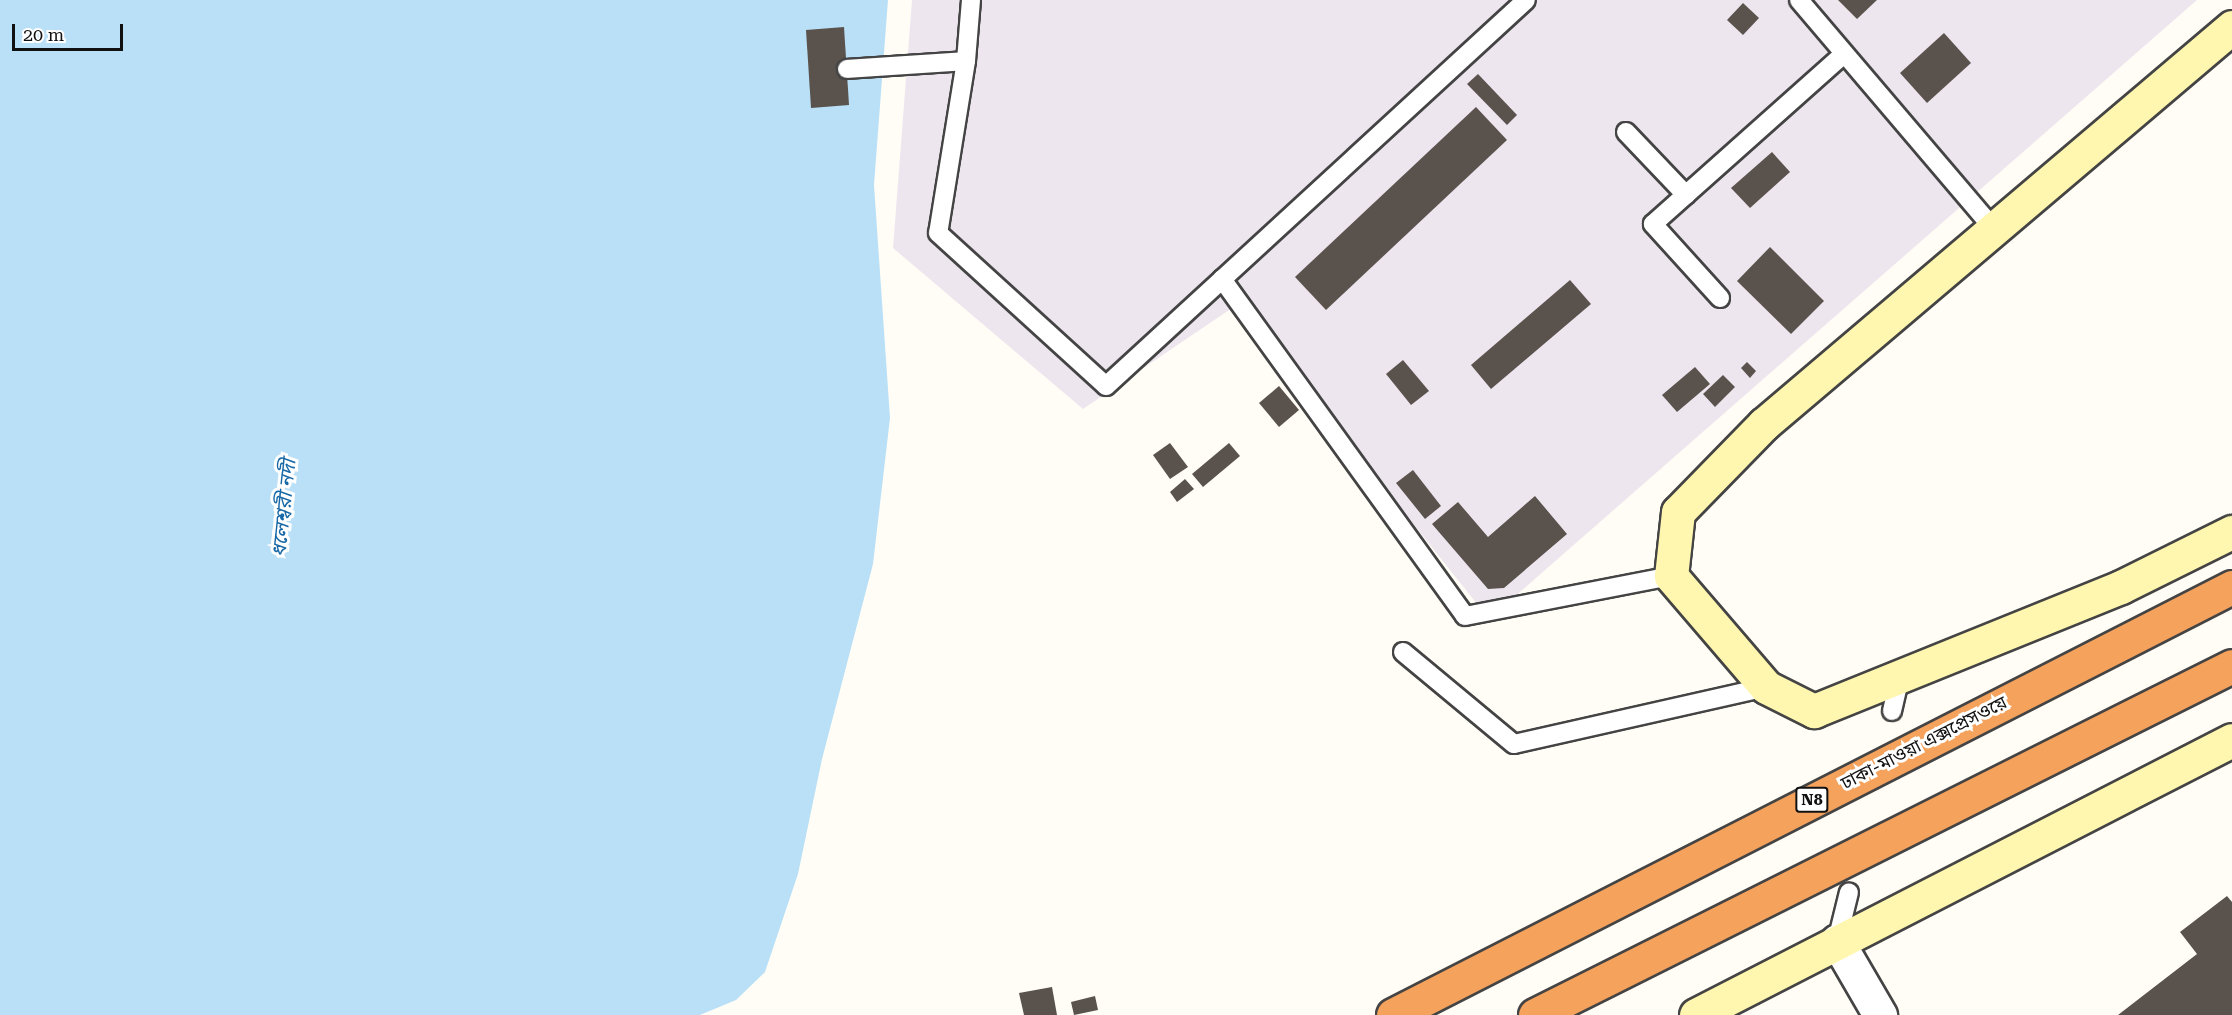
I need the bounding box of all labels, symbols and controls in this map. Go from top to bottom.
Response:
scale bar [15,12,126,50]
text: 20 m [23,24,64,45]
water label: ধলেশ্বরী নদী [267,458,301,558]
street label: ঢাকা-মাওয়া এক্সপ্রেসওয়ে [1837,692,2011,794]
road number: N8 [1794,787,1830,813]

